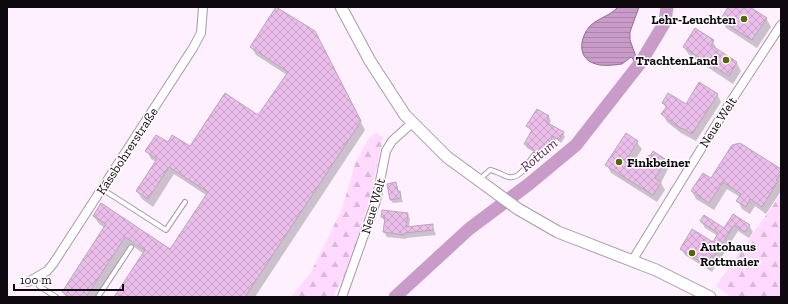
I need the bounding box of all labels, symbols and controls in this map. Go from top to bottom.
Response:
place label: Lehr-Leuchten [651,12,736,27]
marker: Lehr-Leuchten [739,14,749,24]
place label: TrachtenLand [635,53,719,68]
marker: TrachtenLand [721,55,731,65]
street label: Neue Welt [696,94,740,150]
street label: Kässbohrerstraße [93,105,161,197]
water label: Rottum [517,135,561,175]
place label: Finkbeiner [627,155,690,170]
marker: Finkbeiner [614,157,624,167]
street label: Neue Welt [358,176,388,236]
place label: Autohaus Rottmaier [700,239,759,269]
marker: Autohaus Rottmaier [687,248,697,258]
scale bar [14,266,123,292]
text: 100 m [20,273,52,287]

